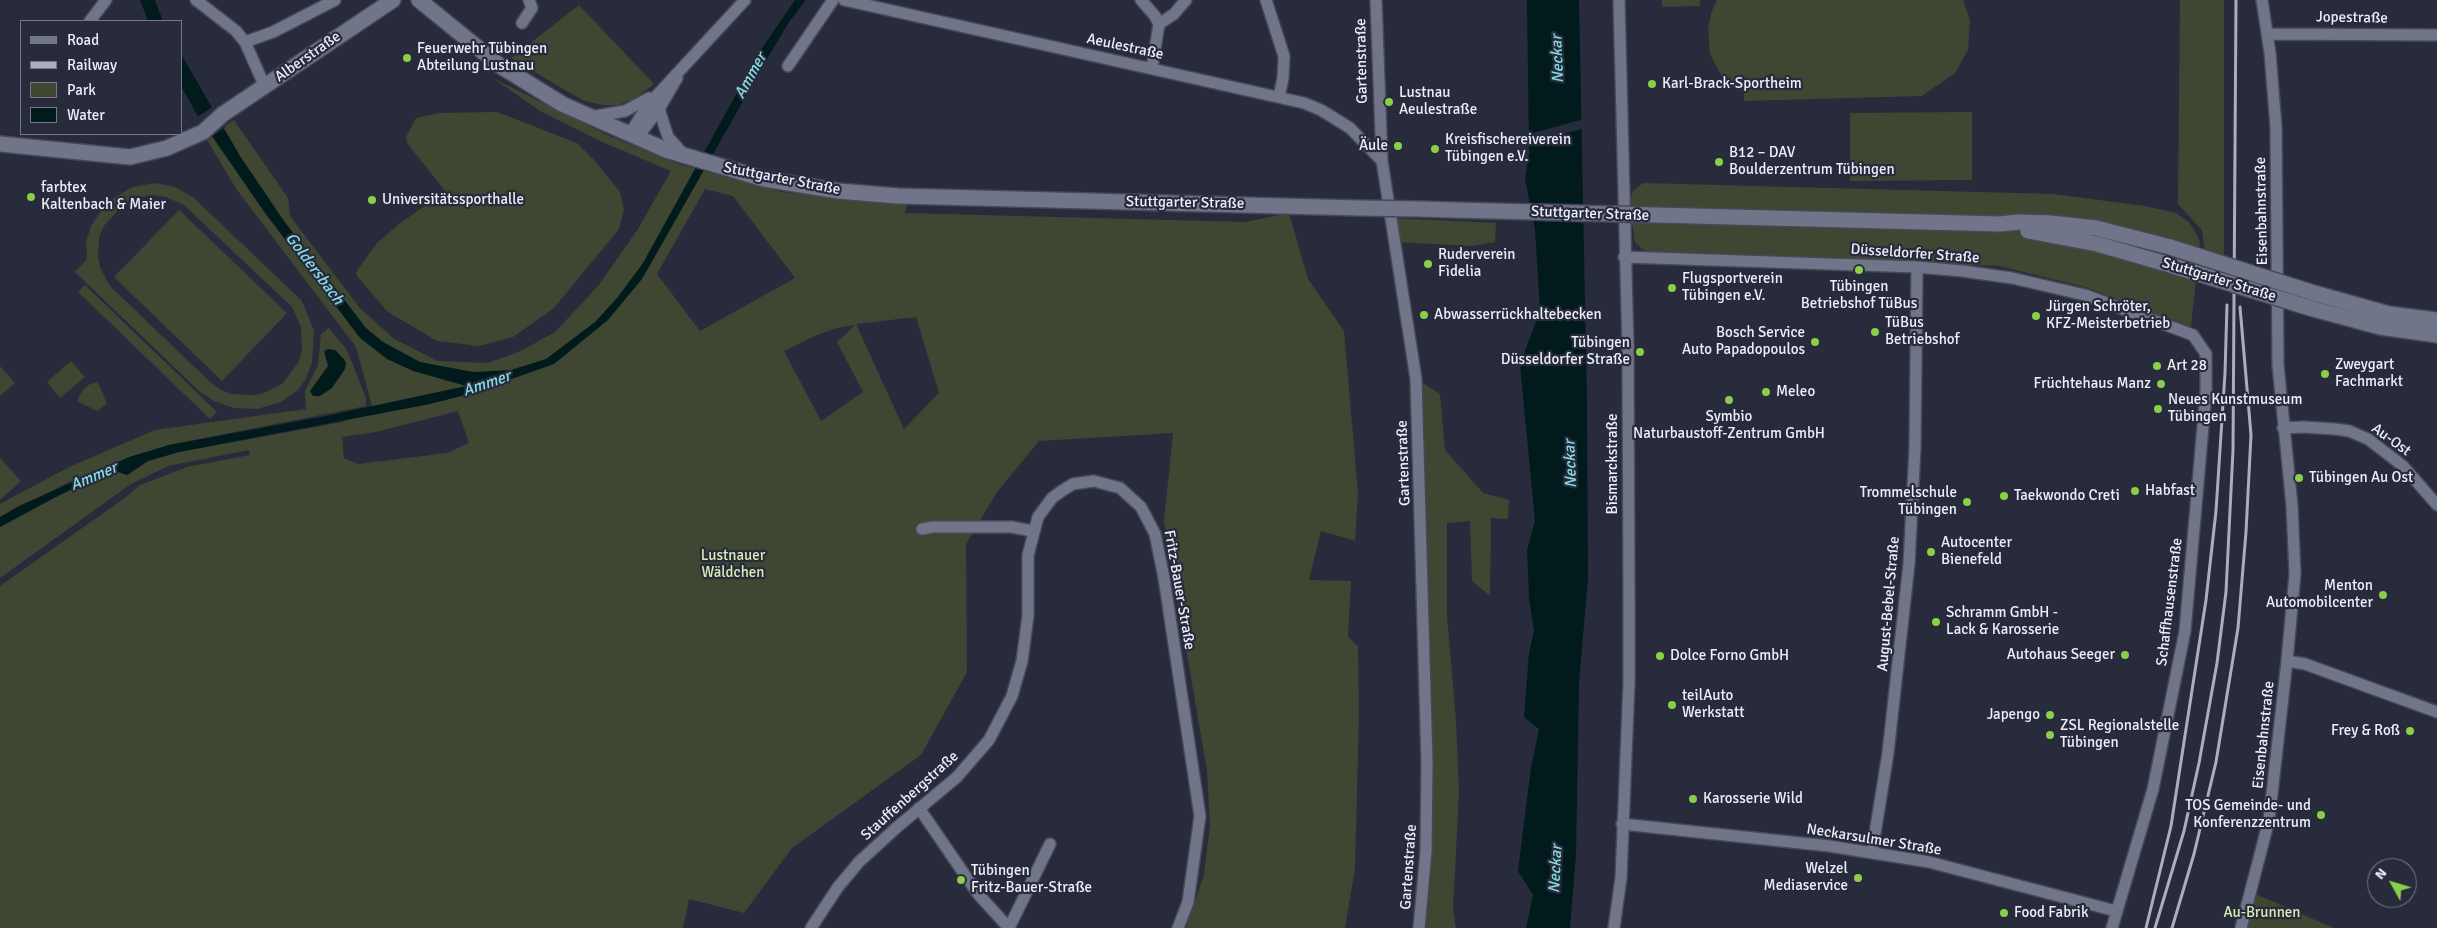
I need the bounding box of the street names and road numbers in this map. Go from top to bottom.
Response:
street label: Jopestraße [2316,8,2388,28]
street label: Gartenstraße [1352,18,1372,104]
street label: Alberstraße [272,28,344,86]
street label: Aeulestraße [1085,30,1165,64]
street label: Eisenbahnstraße [2252,157,2272,265]
street label: Stuttgarter Straße [722,159,842,199]
street label: Stuttgarter Straße [1126,193,1244,213]
street label: Stuttgarter Straße [1530,203,1650,225]
street label: Düsseldorfer Straße [1850,241,1980,267]
street label: Stuttgarter Straße [2160,254,2278,306]
street label: Bismarckstraße [1604,414,1622,514]
street label: Gartenstraße [1394,420,1414,506]
street label: Au-Ost [2368,420,2414,460]
street label: Fritz-Bauer-Straße [1160,529,1198,651]
street label: August-Bebel-Straße [1874,536,1904,672]
street label: Schaffhausenstraße [2153,537,2187,667]
street label: Eisenbahnstraße [2249,680,2279,790]
street label: Stauffenbergstraße [858,747,962,845]
street label: Neckarsulmer Straße [1805,820,1943,860]
street label: Gartenstraße [1397,824,1421,910]

